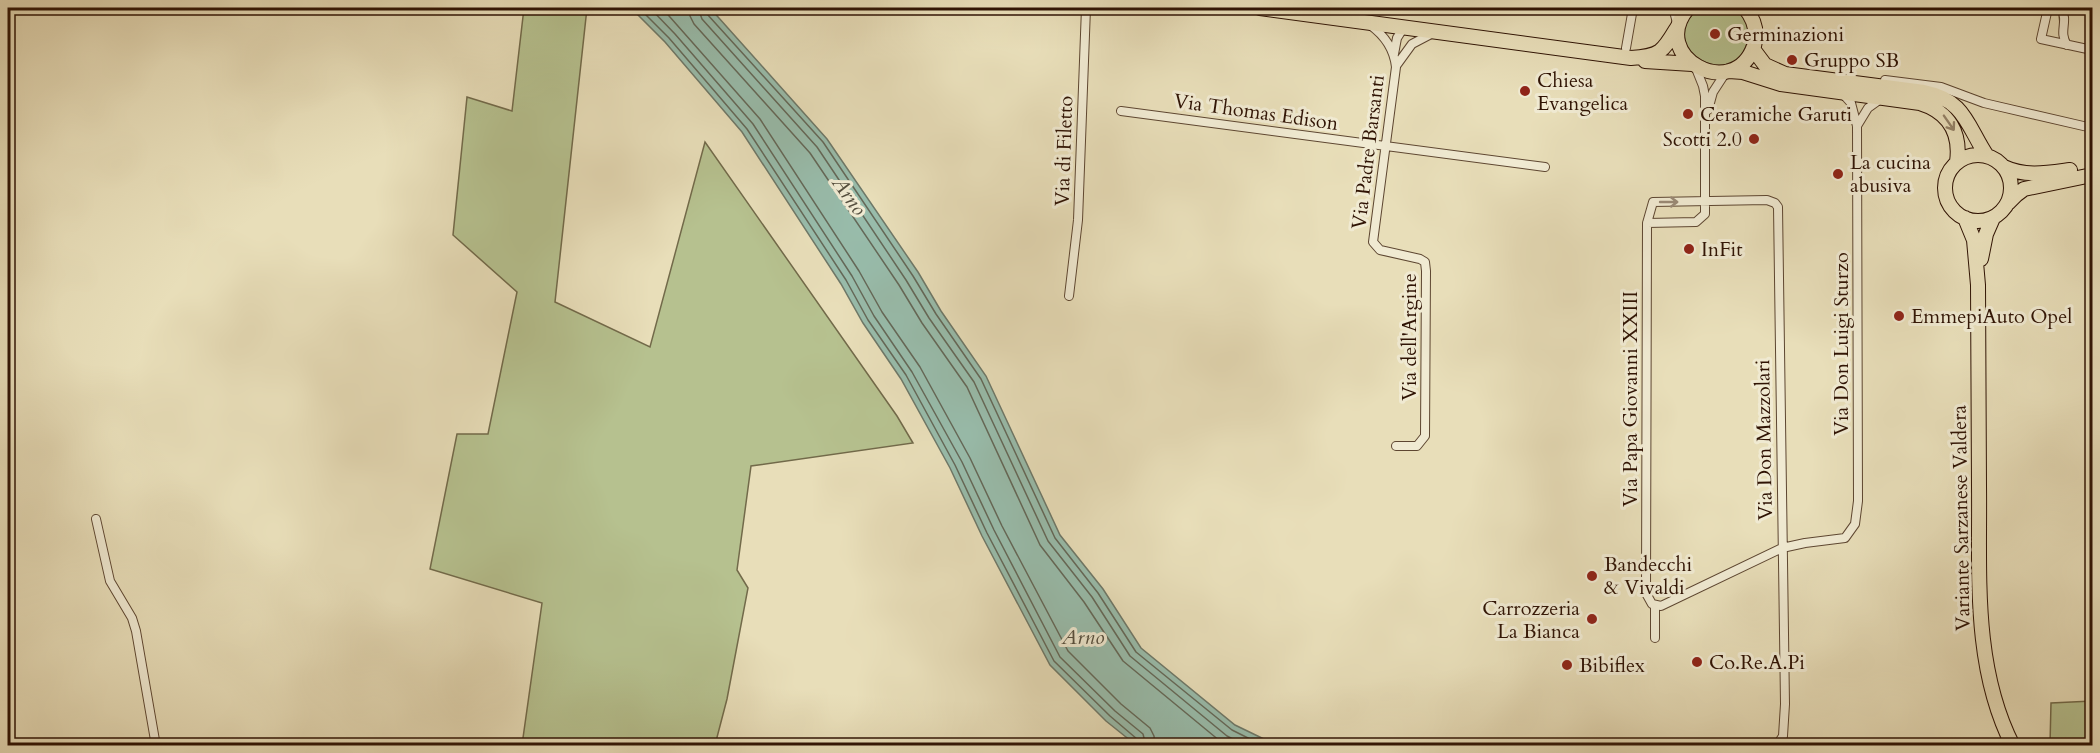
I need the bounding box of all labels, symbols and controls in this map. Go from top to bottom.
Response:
place label: Germinazioni [1727,21,1844,48]
marker: Germinazioni [1708,27,1722,41]
place label: Gruppo SB [1804,47,1899,74]
marker: Gruppo SB [1785,53,1799,67]
place label: Chiesa Evangelica [1537,67,1629,117]
street label: Via Padre Barsanti [1345,73,1391,231]
marker: Chiesa Evangelica [1518,84,1532,98]
street label: Via Thomas Edison [1172,87,1341,137]
street label: Via di Filetto [1049,95,1079,207]
place label: Ceramiche Garuti [1700,101,1852,128]
marker: Ceramiche Garuti [1681,107,1695,121]
one-way arrow [1943,115,1955,131]
place label: Scotti 2.0 [1663,126,1742,153]
marker: Scotti 2.0 [1747,132,1761,146]
place label: La cucina abusiva [1850,149,1931,199]
marker: La cucina abusiva [1831,167,1845,181]
water label: Arno [824,169,873,222]
one-way arrow [1658,196,1678,208]
place label: InFit [1701,236,1743,263]
marker: InFit [1682,242,1696,256]
street label: Via Don Luigi Sturzo [1828,252,1855,436]
street label: Via dell'Argine [1396,273,1423,401]
street label: Via Papa Giovanni XXIII [1617,291,1644,507]
place label: EmmepiAuto Opel [1911,303,2072,330]
marker: EmmepiAuto Opel [1892,309,1906,323]
street label: Via Don Mazzolari [1749,359,1779,521]
street label: Variante Sarzanese Valdera [1946,404,1976,631]
place label: Bandecchi & Vivaldi [1604,551,1693,601]
marker: Bandecchi & Vivaldi [1585,569,1599,583]
place label: Carrozzeria La Bianca [1482,595,1580,645]
marker: Carrozzeria La Bianca [1585,612,1599,626]
water label: Arno [1061,623,1105,652]
place label: Co.Re.A.Pi [1709,649,1805,676]
place label: Bibiflex [1579,652,1645,679]
marker: Co.Re.A.Pi [1690,655,1704,669]
marker: Bibiflex [1560,658,1574,672]

